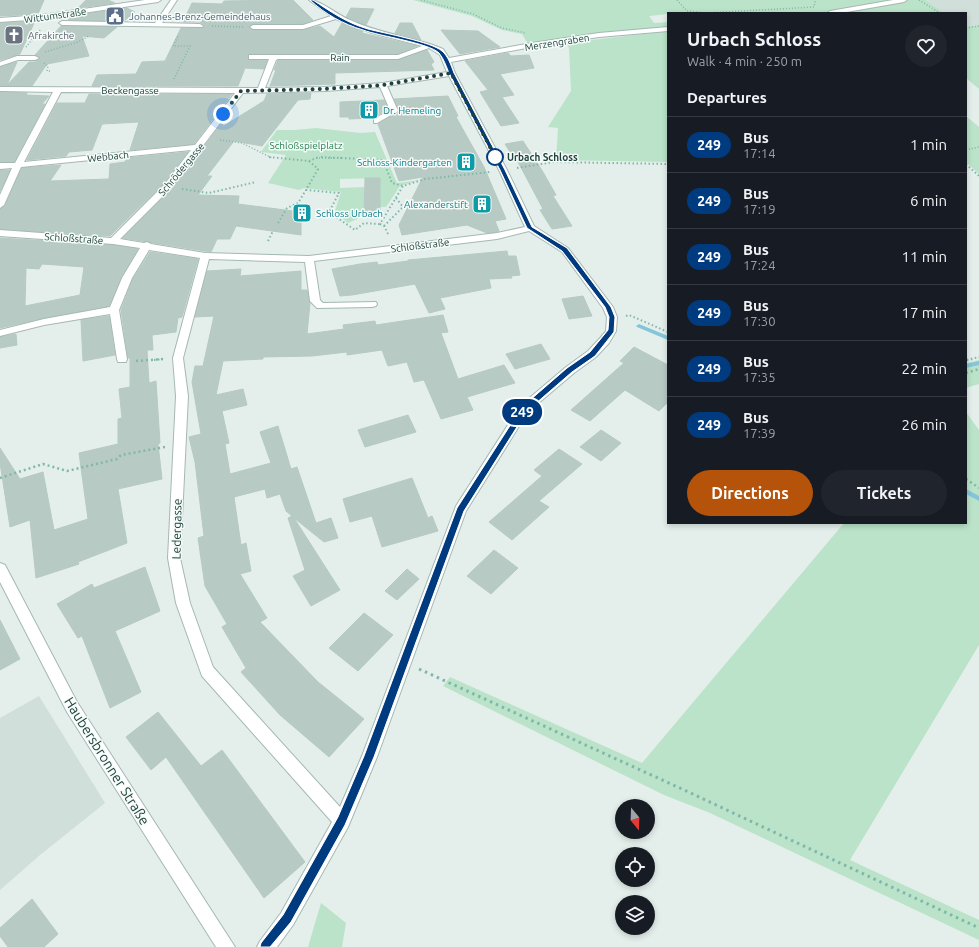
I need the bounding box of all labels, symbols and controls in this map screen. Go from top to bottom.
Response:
public building icon: Johannes-Brenz-Gemeindehaus [104,5,126,27]
street label: Wittumstraße [23,6,87,25]
place label: Johannes-Brenz-Gemeindehaus [129,11,270,22]
church icon: Afrakirche [3,24,25,46]
button: heart [905,25,947,67]
text: Urbach Schloss [687,28,821,50]
place label: Afrakirche [28,30,74,41]
street label: Merzengraben [524,32,590,53]
street label: Rain [330,52,350,63]
text: Walk · 4 min · 250 m [687,54,802,68]
street label: Beckengasse [101,85,159,96]
text: Departures [687,89,767,106]
building icon: Dr. Hemeling [358,99,380,121]
your location [213,104,233,124]
place label: Dr. Hemeling [383,105,441,116]
text: Bus [743,129,769,146]
text: 1 min [910,136,947,153]
text: 249 [697,137,721,153]
park label: Schloßspielplatz [269,140,343,151]
street label: Schrödergasse [156,141,207,198]
text: 17:14 [743,146,776,160]
marker: Urbach Schloss [486,148,504,166]
street label: Webbach [87,149,129,164]
building icon: Schloss-Kindergarten [455,151,477,173]
place label: Urbach Schloss [507,152,578,163]
place label: Schloss-Kindergarten [357,157,452,168]
text: Bus [743,185,769,202]
text: 6 min [910,192,947,209]
building icon: Alexanderstift [471,193,493,215]
text: 249 [697,193,721,209]
place label: Alexanderstift [404,199,468,210]
building icon: Schloss Urbach [291,202,313,224]
text: 17:19 [743,202,776,216]
place label: Schloss Urbach [316,208,383,219]
street label: Schloßstraße [44,231,104,246]
street label: Schloßstraße [390,236,450,255]
text: Bus [743,241,769,258]
text: 11 min [901,248,947,265]
text: 249 [697,249,721,265]
text: 17:24 [743,258,776,272]
text: Bus [743,297,769,314]
text: 17 min [901,304,947,321]
text: 249 [697,305,721,321]
text: 17:30 [743,314,776,328]
text: Bus [743,353,769,370]
text: 22 min [901,360,947,377]
text: 249 [697,361,721,377]
text: 17:35 [743,370,776,384]
line badge: 249 [499,399,545,425]
text: 249 [510,404,534,420]
text: Bus [743,409,769,426]
text: 26 min [901,416,947,433]
text: 249 [697,417,721,433]
text: 17:39 [743,426,776,440]
button: Directions [687,470,813,516]
button: Tickets [821,470,947,516]
street label: Ledergasse [169,498,184,560]
street label: Haubersbronner Straße [61,694,153,828]
north arrow [615,799,655,839]
map controls [615,799,655,935]
button: locate [615,847,655,887]
button: layers [615,895,655,935]

